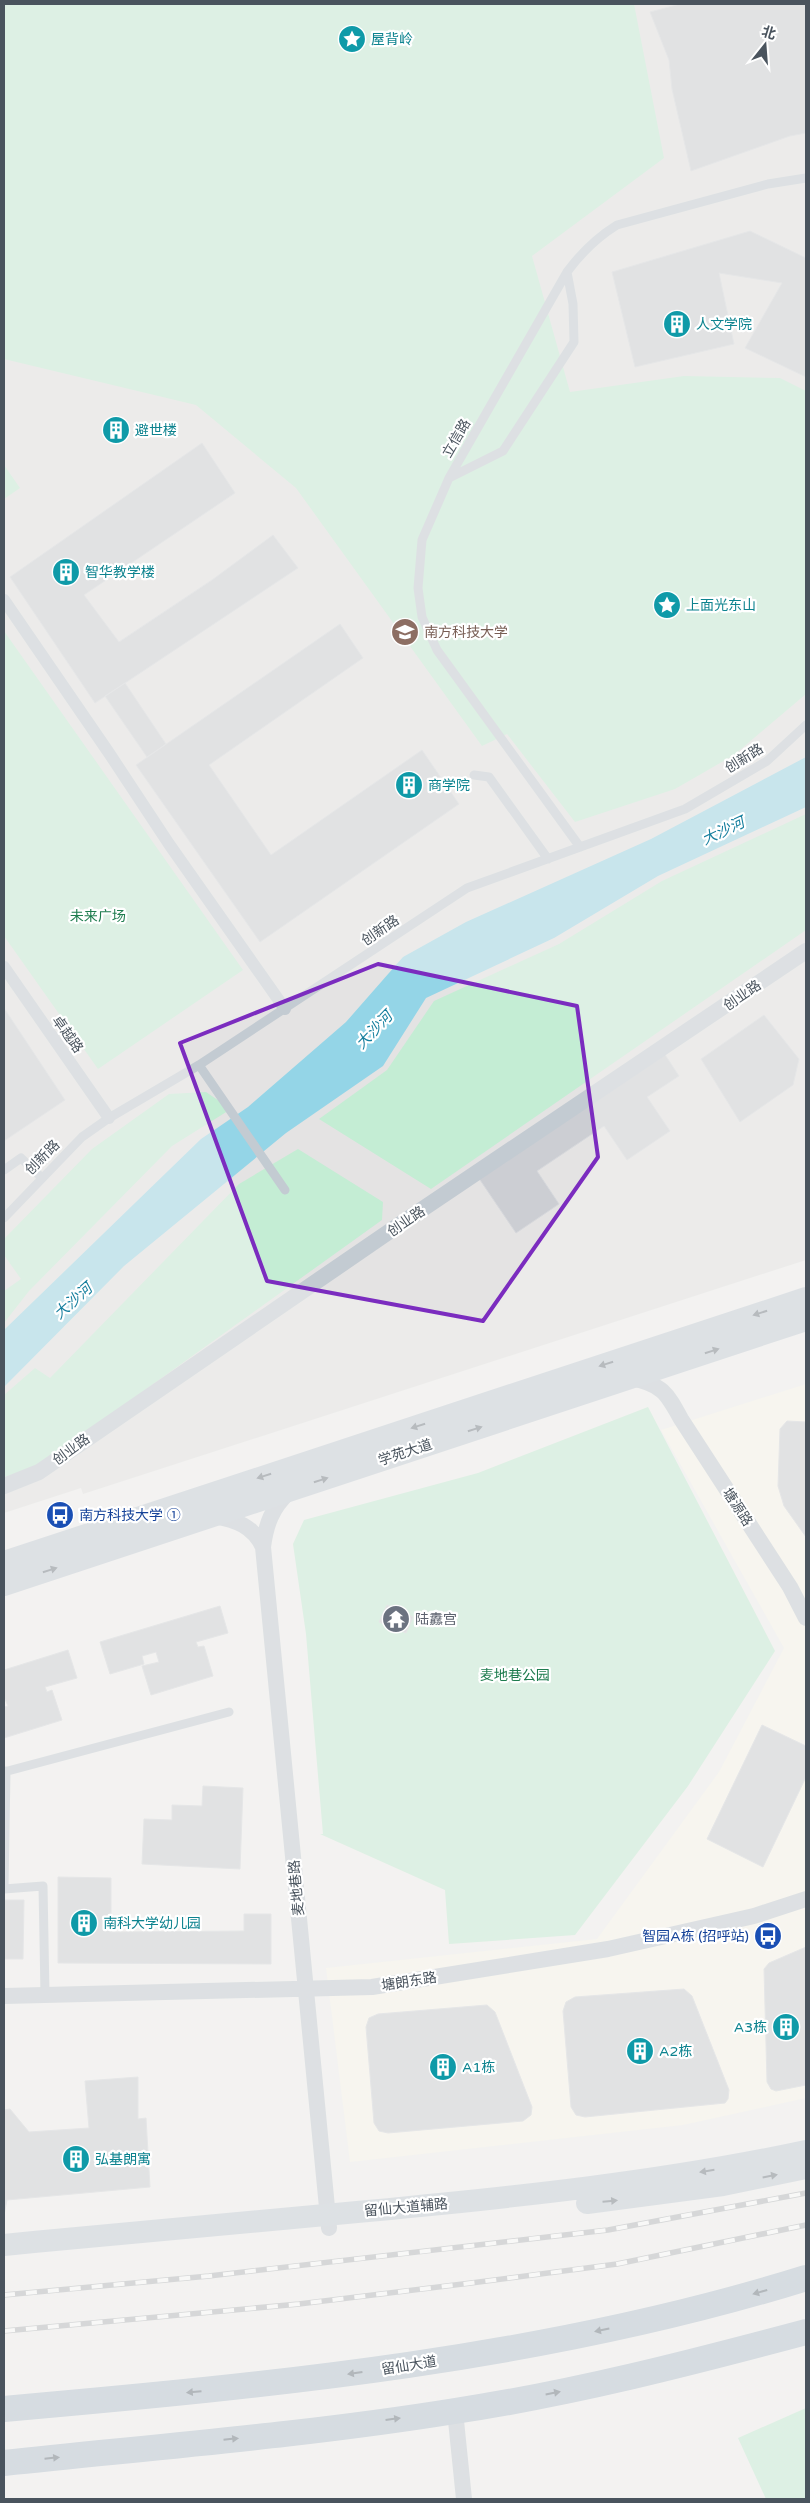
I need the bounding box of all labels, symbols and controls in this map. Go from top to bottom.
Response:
north arrow [740,20,790,70]
text: 北 [759,23,778,43]
place icon: 屋背岭 [337,24,367,54]
place label: 屋背岭 [371,31,413,48]
building icon: 人文学院 [662,309,692,339]
place label: 人文学院 [696,316,752,333]
building icon: 避世楼 [101,415,131,445]
street label: 立信路 [439,416,474,461]
place label: 避世楼 [135,422,177,439]
building icon: 智华教学楼 [51,557,81,587]
place label: 智华教学楼 [85,564,155,581]
place icon: 上面光东山 [652,590,682,620]
place label: 上面光东山 [686,597,756,614]
school or university icon: 南方科技大学 [390,617,420,647]
place label: 南方科技大学 [424,624,508,641]
street label: 创新路 [722,740,767,777]
building icon: 商学院 [394,770,424,800]
place label: 商学院 [428,777,470,794]
water label: 大沙河 [699,812,750,849]
park label: 未来广场 [70,908,126,925]
street label: 创新路 [358,912,402,949]
street label: 创业路 [720,977,764,1014]
water label: 大沙河 [352,1005,398,1052]
street label: 卓越路 [49,1012,87,1056]
street label: 创新路 [21,1136,63,1178]
street label: 创业路 [384,1203,428,1240]
water label: 大沙河 [50,1277,98,1323]
one-way arrow [752,1309,767,1317]
one-way arrow [705,1346,720,1354]
one-way arrow [598,1360,613,1368]
one-way arrow [410,1422,425,1430]
one-way arrow [468,1425,483,1433]
street label: 创业路 [49,1430,93,1469]
street label: 学苑大道 [376,1436,434,1469]
one-way arrow [256,1473,271,1481]
one-way arrow [313,1476,328,1484]
street label: 塘源路 [719,1485,756,1530]
bus stop icon: 南方科技大学 ① [45,1500,75,1530]
place label: 南方科技大学 ① [79,1507,181,1524]
one-way arrow [43,1566,58,1574]
temple icon: 陆纛宫 [381,1604,411,1634]
place label: 陆纛宫 [415,1611,457,1628]
park label: 麦地巷公园 [480,1667,550,1684]
street label: 麦地巷路 [286,1859,307,1917]
building icon: 南科大学幼儿园 [69,1908,99,1938]
place label: 南科大学幼儿园 [103,1915,201,1932]
bus stop icon: 智园A栋 (招呼站) [753,1921,783,1951]
place label: 智园A栋 (招呼站) [642,1928,749,1945]
street label: 塘朗东路 [380,1969,438,1994]
building icon: A3栋 [771,2012,801,2042]
place label: A3栋 [734,2019,767,2036]
building icon: A2栋 [625,2036,655,2066]
place label: A2栋 [659,2043,692,2060]
building icon: A1栋 [428,2052,458,2082]
place label: A1栋 [462,2059,495,2076]
building icon: 弘基朗寓 [61,2144,91,2174]
place label: 弘基朗寓 [95,2151,151,2168]
one-way arrow [699,2167,715,2175]
one-way arrow [763,2172,778,2180]
street label: 留仙大道辅路 [363,2195,449,2220]
one-way arrow [602,2197,618,2205]
one-way arrow [752,2289,767,2297]
one-way arrow [593,2327,609,2335]
street label: 留仙大道 [380,2353,438,2378]
one-way arrow [347,2369,363,2377]
one-way arrow [186,2388,202,2396]
one-way arrow [545,2389,561,2397]
one-way arrow [385,2415,401,2423]
one-way arrow [224,2435,240,2443]
one-way arrow [45,2453,61,2461]

